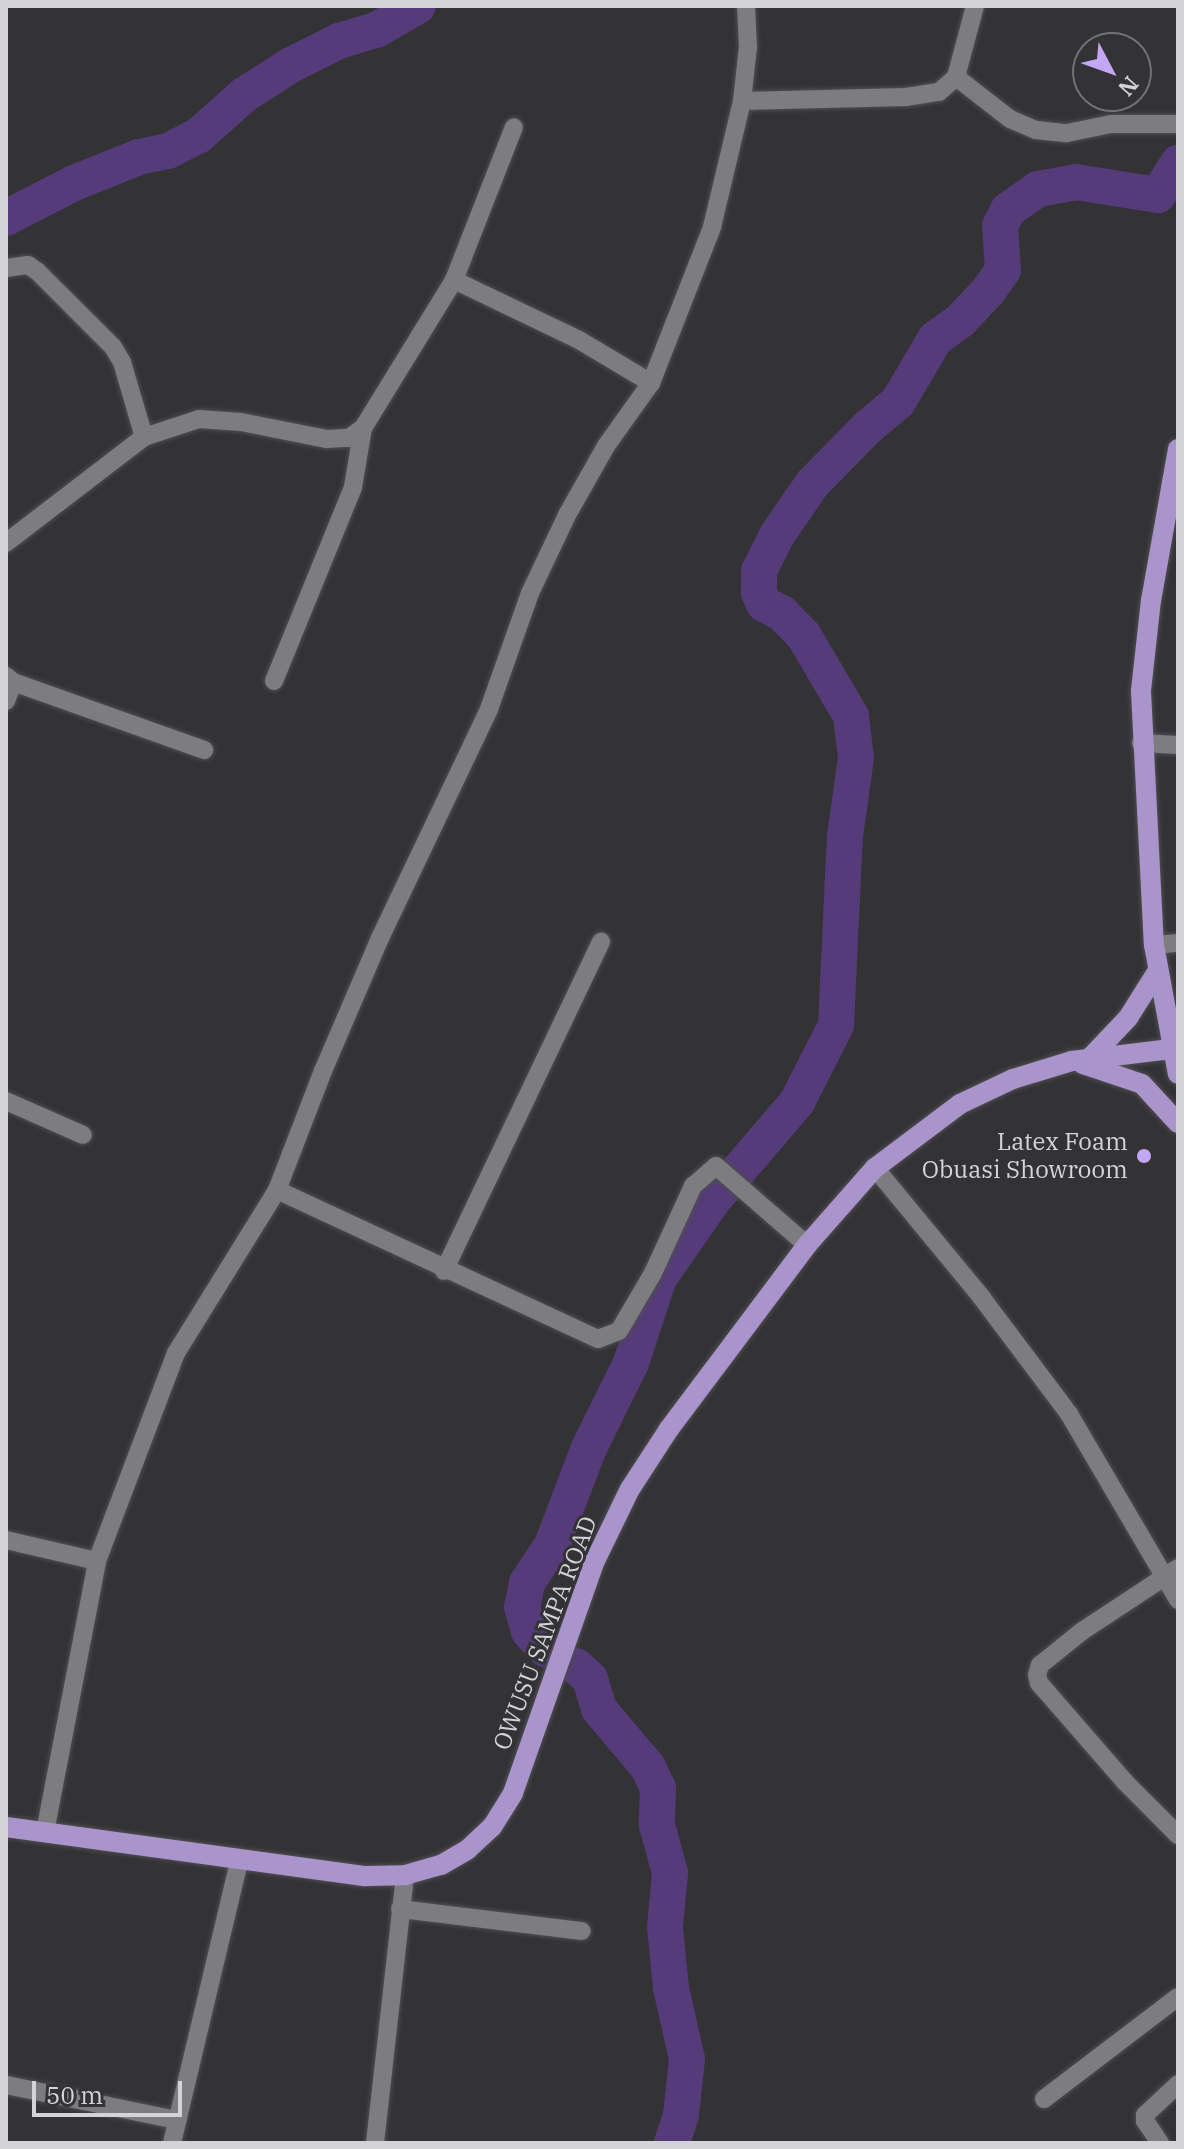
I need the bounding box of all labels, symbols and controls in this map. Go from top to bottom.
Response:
north arrow [1072,32,1152,112]
text: N [1112,71,1146,103]
place label: Latex Foam Obuasi Showroom [922,1128,1128,1184]
marker: Latex Foam Obuasi Showroom [1135,1147,1153,1165]
street label: OWUSU SAMPA ROAD [487,1512,603,1754]
scale bar [36,2065,186,2115]
text: 50 m [46,2079,103,2111]

